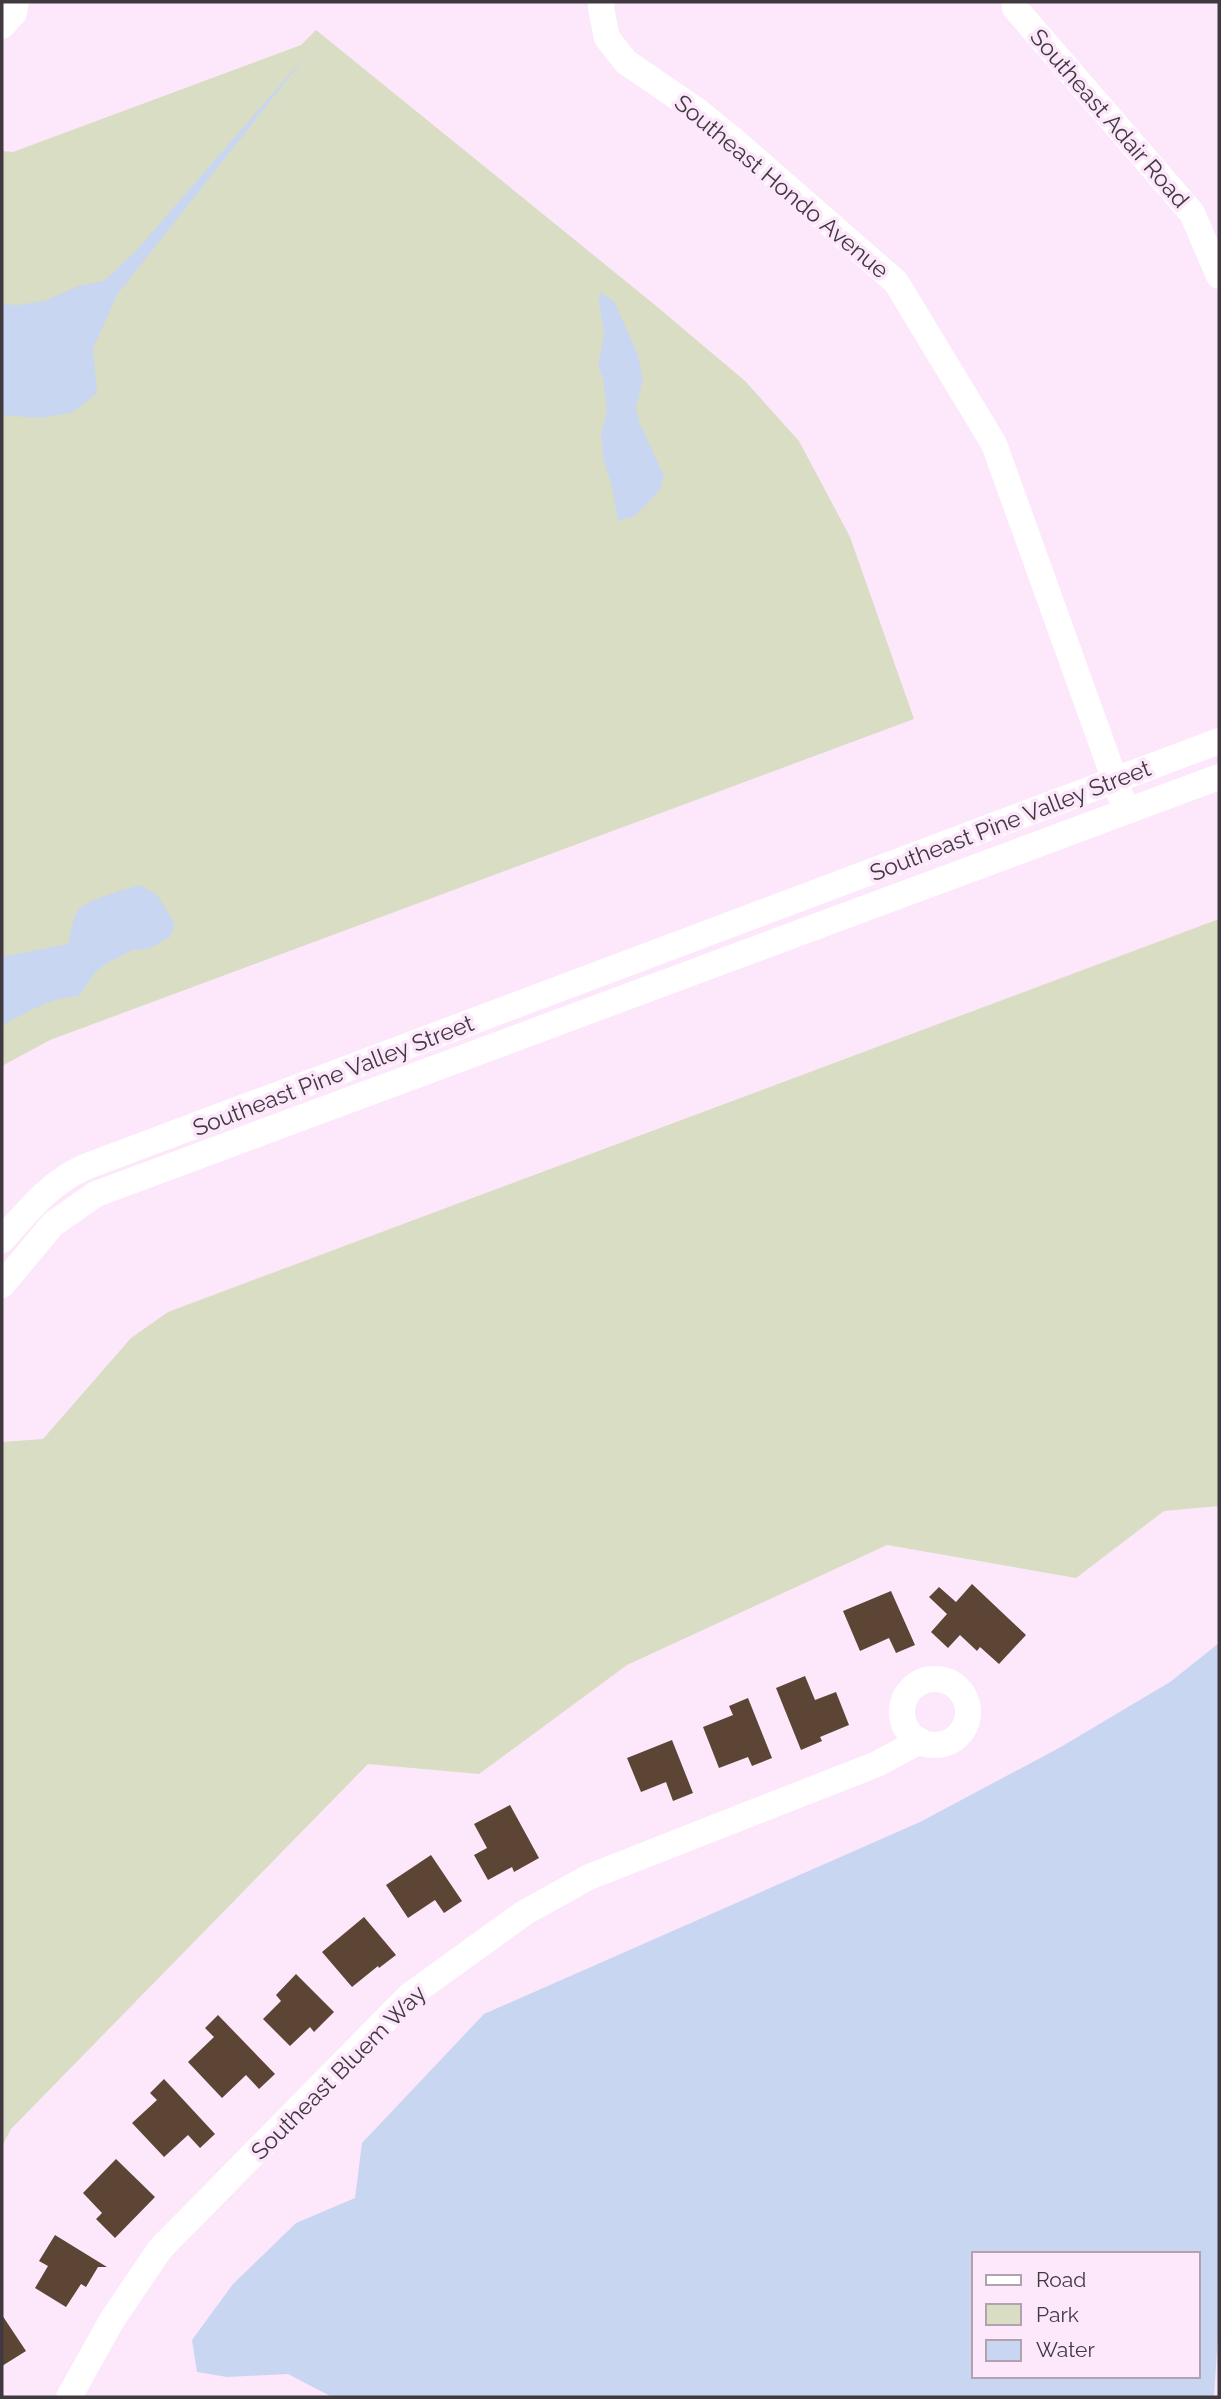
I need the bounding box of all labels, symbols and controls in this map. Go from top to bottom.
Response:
street label: Southeast Adair Road [1025,23,1195,213]
street label: Southeast Hondo Avenue [670,89,894,283]
street label: Southeast Pine Valley Street [866,754,1154,886]
street label: Southeast Pine Valley Street [189,1009,477,1141]
street label: Southeast Bluem Way [245,1979,431,2165]
legend [972,2252,1200,2378]
text: Road [1036,2267,1086,2292]
text: Park [1036,2302,1079,2327]
text: Water [1036,2337,1095,2362]

